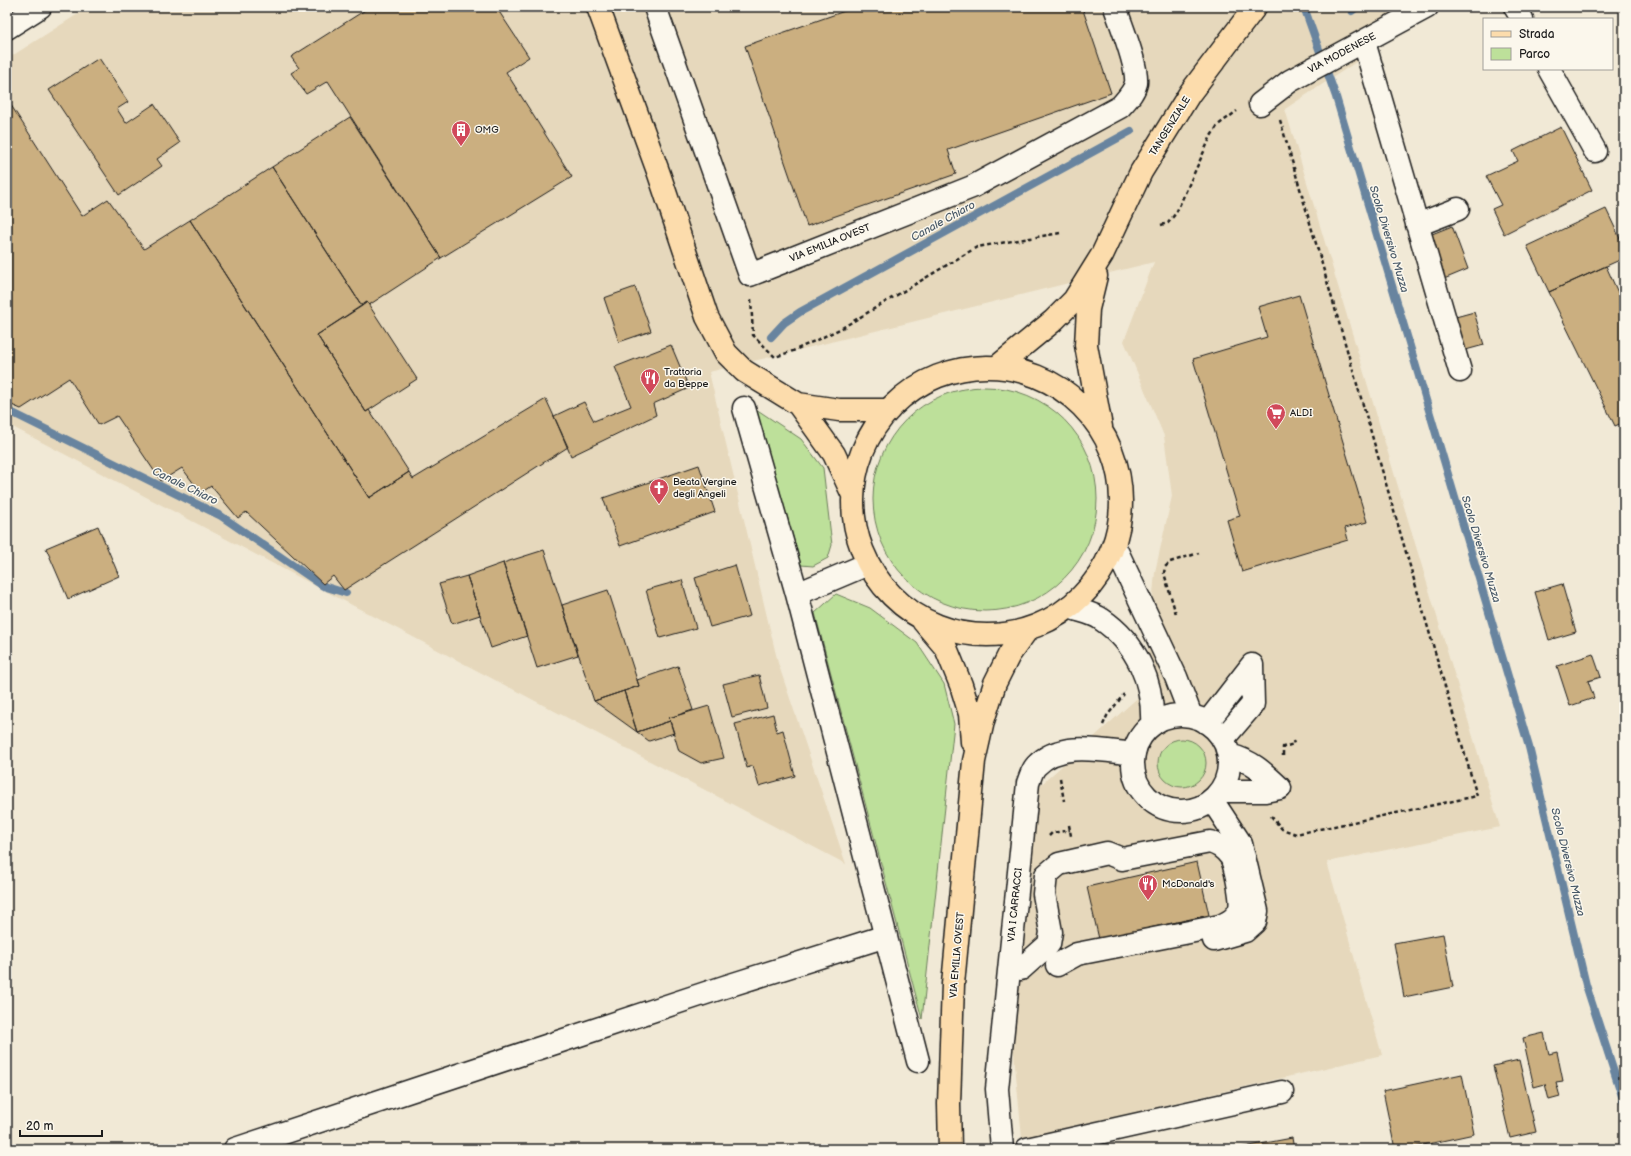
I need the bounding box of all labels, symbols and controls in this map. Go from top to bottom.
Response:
legend [1483,18,1613,70]
text: Strada [1519,27,1555,42]
street label: VIA MODENESE [1306,30,1378,76]
text: Parco [1519,47,1550,62]
street label: TANGENZIALE [1147,94,1193,158]
building icon: OMG [450,119,472,147]
place label: OMG [475,124,499,136]
water label: Scolo Diversivo Muzza [1367,184,1411,294]
water label: Canale Chiaro [909,198,978,244]
street label: VIA EMILIA OVEST [788,221,872,265]
place label: Trattoria da Beppe [664,366,708,390]
restaurant icon: Trattoria da Beppe [639,367,661,395]
supermarket icon: ALDI [1265,402,1287,430]
place label: ALDI [1290,407,1312,419]
water label: Canale Chiaro [150,465,220,508]
place label: Beata Vergine degli Angeli [673,476,737,500]
church icon: Beata Vergine degli Angeli [648,477,670,505]
water label: Scolo Diversivo Muzza [1459,494,1503,604]
water label: Scolo Diversivo Muzza [1548,806,1588,918]
street label: VIA I CARRACCI [1005,867,1025,943]
restaurant icon: McDonald's [1137,873,1159,901]
place label: McDonald's [1162,878,1215,890]
street label: VIA EMILIA OVEST [947,912,967,998]
scale bar [20,1112,102,1138]
text: 20 m [26,1119,53,1134]

